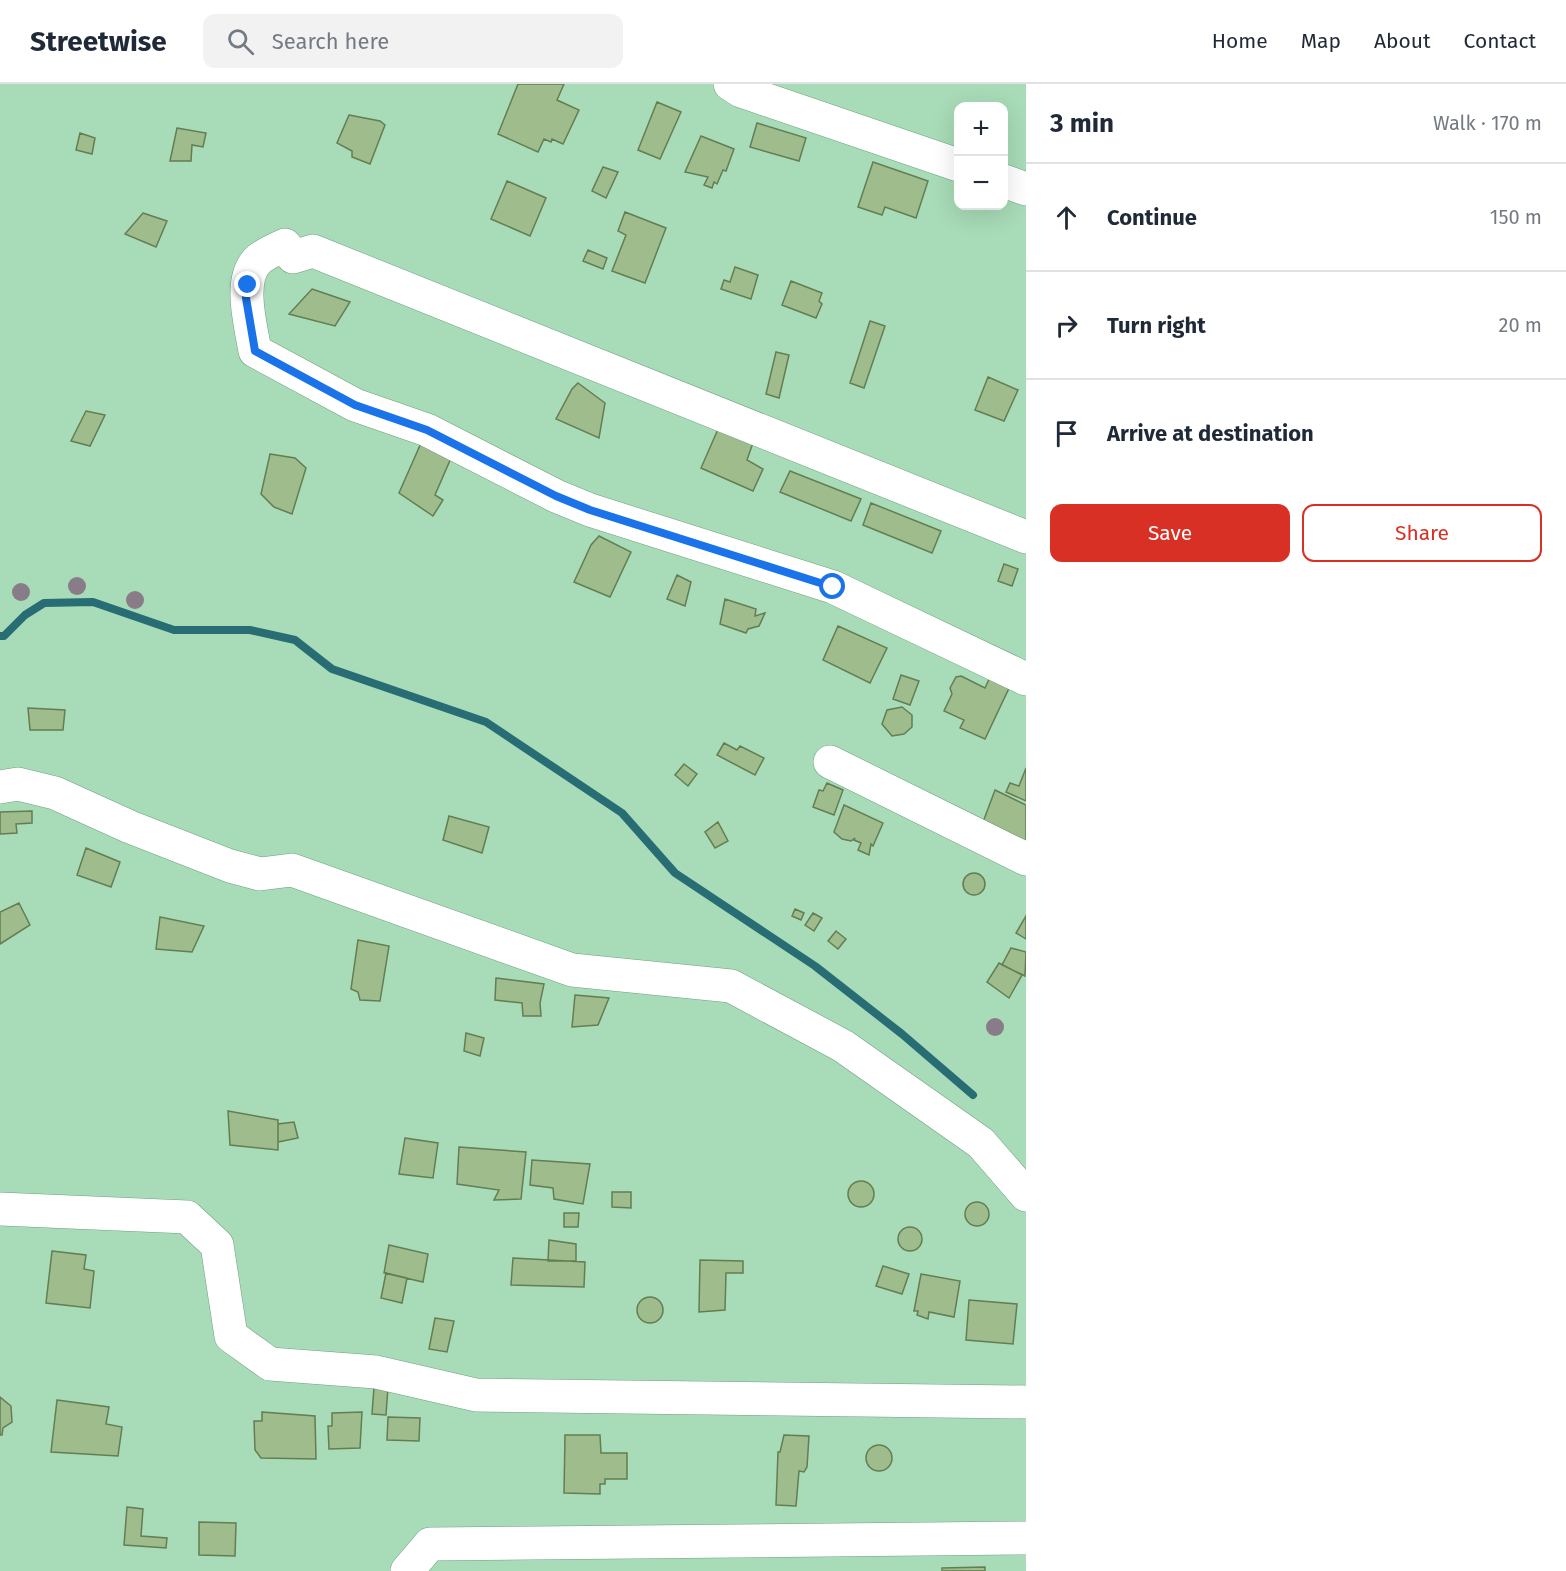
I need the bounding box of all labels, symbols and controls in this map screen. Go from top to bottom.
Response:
search box [203,14,623,68]
text: Streetwise [30,25,167,58]
icon: search [224,25,257,58]
text: Search here [272,28,389,55]
text: Home [1212,28,1268,54]
text: Map [1301,28,1341,54]
text: About [1374,28,1431,54]
text: Contact [1464,28,1536,54]
map controls [954,102,1008,210]
button: + [954,102,1008,156]
text: 3 min [1050,108,1114,139]
text: Walk · 170 m [1433,111,1542,135]
button: − [954,156,1008,210]
icon: ahead [1050,201,1083,234]
text: Continue [1107,204,1197,231]
text: 150 m [1490,205,1542,229]
route end [234,271,260,297]
icon: right [1050,309,1083,342]
text: Turn right [1107,312,1206,339]
text: 20 m [1499,313,1542,337]
icon: arrive [1050,417,1083,450]
text: Arrive at destination [1107,420,1314,447]
button: Save [1050,504,1290,562]
button: Share [1302,504,1542,562]
route start [819,573,845,599]

